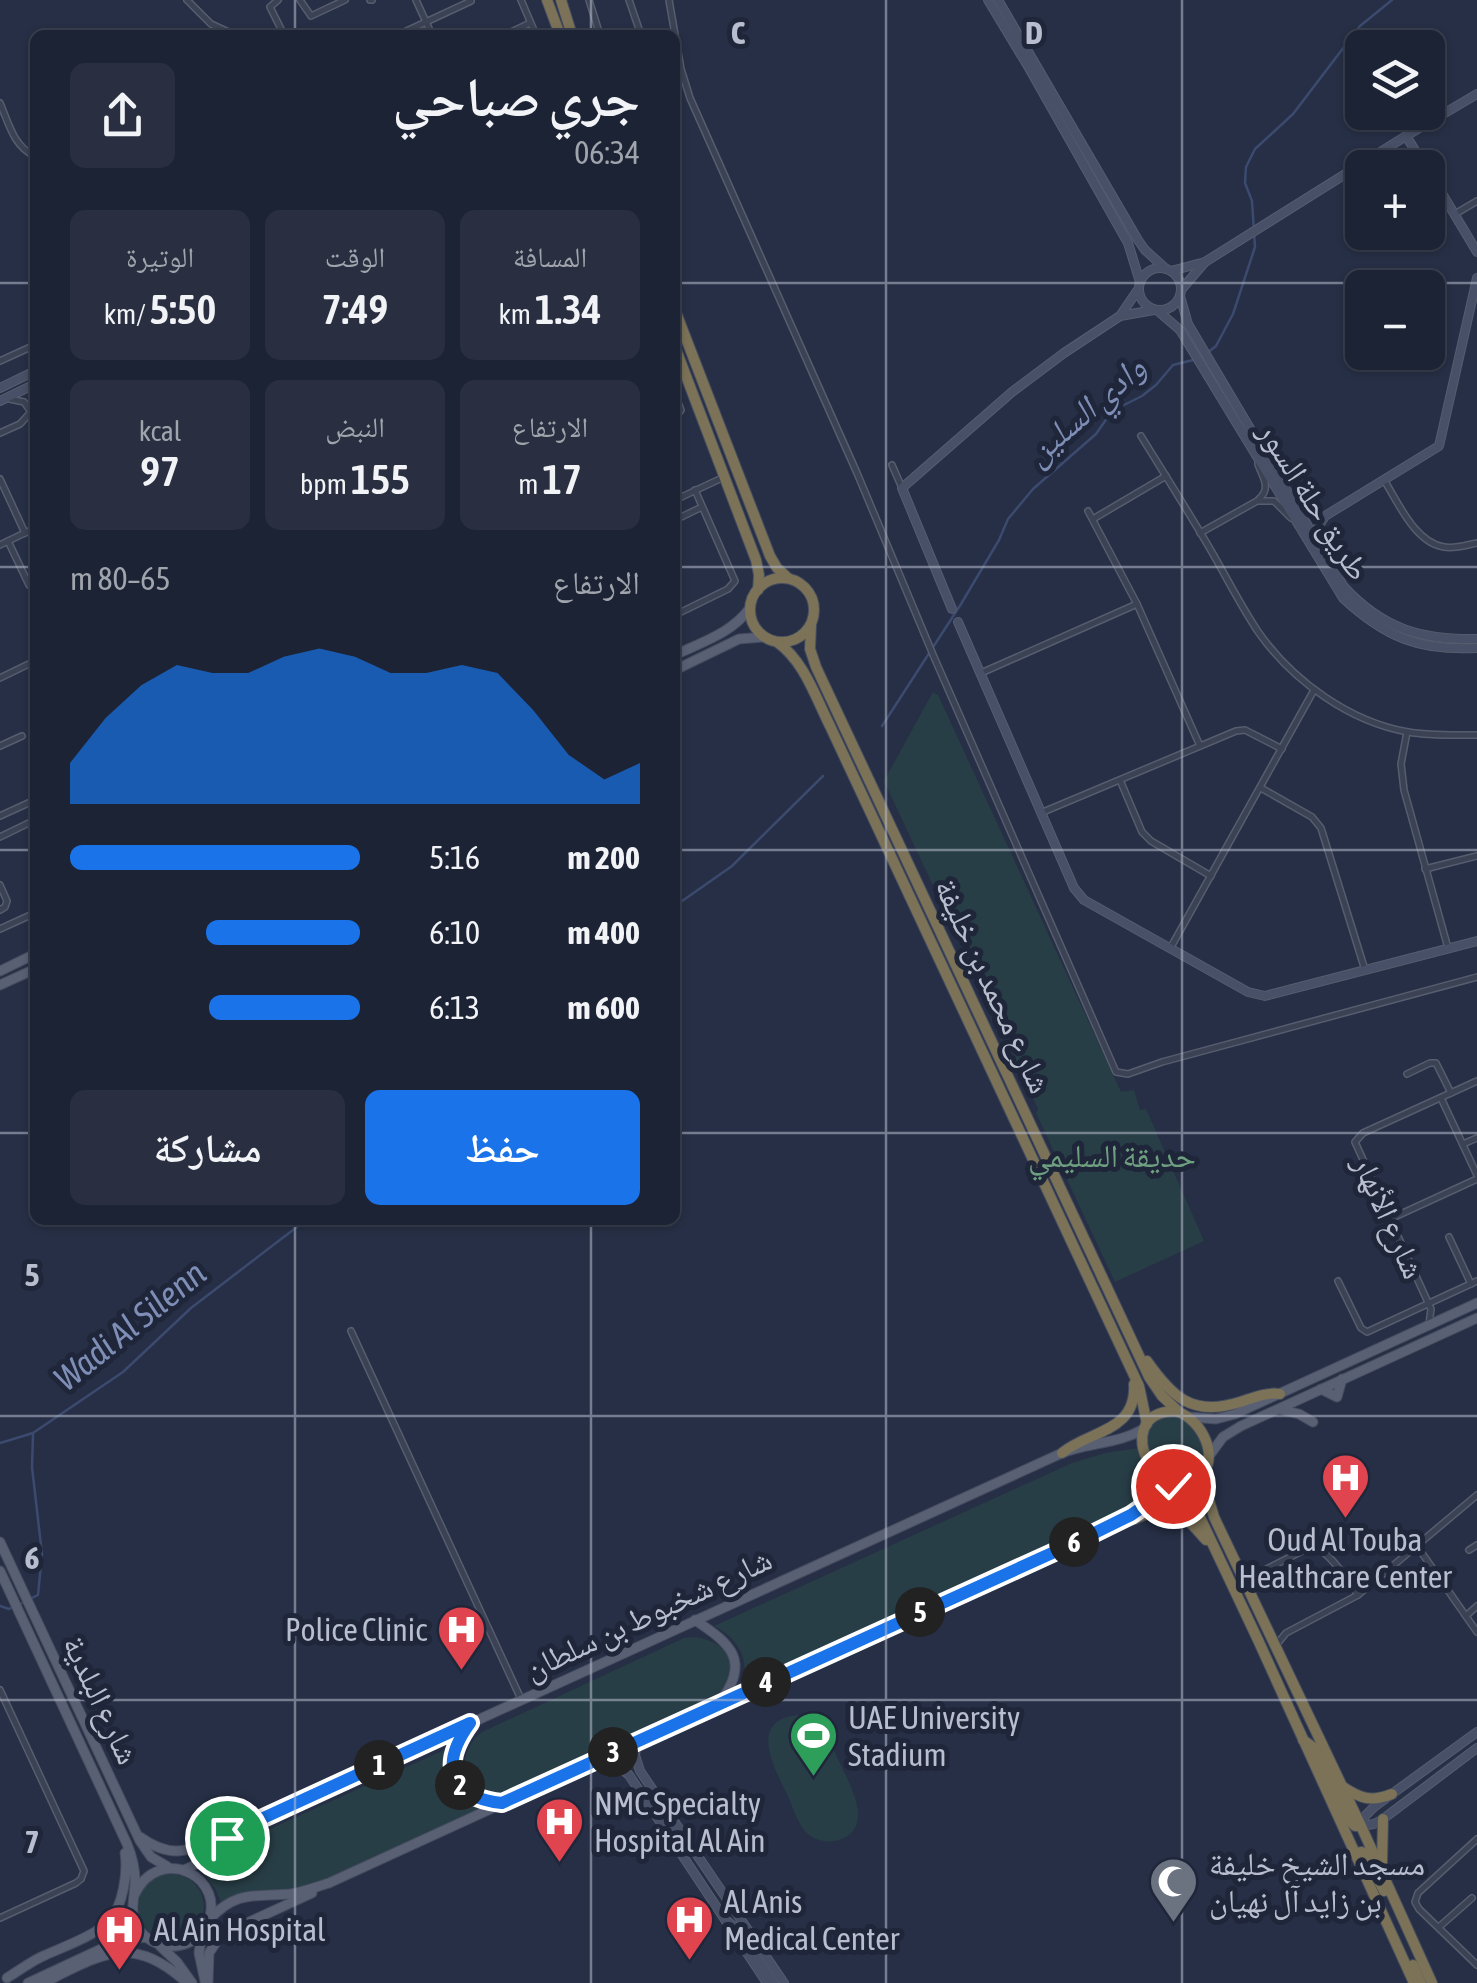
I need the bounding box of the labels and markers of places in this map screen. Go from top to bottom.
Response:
pin [1131,1444,1216,1529]
hospital icon: Oud Al Touba Healthcare Center [1319,1452,1371,1520]
pin: 6 [1049,1517,1099,1567]
place label: Oud Al Touba Healthcare Center [1238,1521,1452,1595]
pin: 5 [895,1587,945,1637]
hospital icon: Police Clinic [436,1604,488,1672]
place label: Police Clinic [285,1611,427,1648]
pin: 4 [741,1657,791,1707]
place label: UAE University Stadium [848,1699,1020,1773]
sports icon: UAE University Stadium [787,1710,839,1778]
pin: 3 [588,1727,638,1777]
pin: 1 [354,1740,404,1790]
pin: 2 [435,1760,485,1810]
place label: NMC Specialty Hospital Al Ain [594,1785,766,1859]
pin [185,1796,270,1881]
hospital icon: NMC Specialty Hospital Al Ain [533,1796,585,1864]
place label: مسجد الشيخ خليفة بن زايد آل نهيان [1209,1845,1425,1921]
mosque icon: مسجد الشيخ خليفة بن زايد آل نهيان [1148,1856,1200,1924]
place label: Al Anis Medical Center [724,1883,900,1957]
hospital icon: Al Anis Medical Center [663,1894,715,1962]
hospital icon: Al Ain Hospital [93,1904,145,1972]
place label: Al Ain Hospital [154,1911,326,1948]

